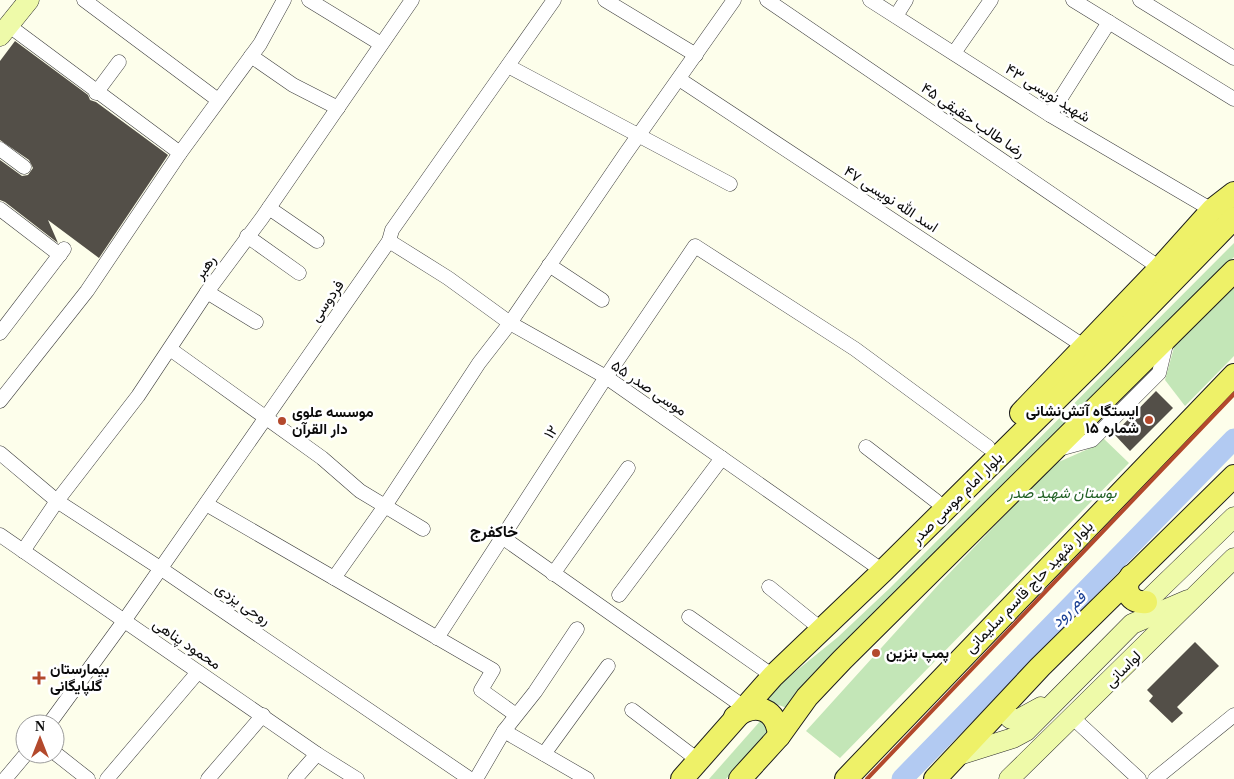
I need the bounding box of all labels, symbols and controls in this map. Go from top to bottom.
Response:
street label: ۴۳ شهید نویسی [1002,61,1093,127]
street label: ۴۵ رضا طالب حقیقی [917,79,1028,162]
street label: ۴۷ اسد الله نویسی [840,162,942,237]
street label: رهبر [190,252,220,283]
street label: فردوسی [307,277,349,326]
street label: موسی صدر ۵۵ [607,357,690,421]
place label: ایستگاه آتش‌نشانی شماره ۱۵ [1026,403,1139,437]
place label: موسسه علوی دار القرآن [292,404,374,438]
marker: ایستگاه آتش‌نشانی شماره ۱۵ [1143,414,1155,426]
marker: موسسه علوی دار القرآن [276,415,288,427]
street label: ۱۲ [541,422,561,441]
street label: بلوار امام موسی صدر [908,449,1007,549]
park label: بوستان شهید صدر [1007,485,1117,502]
street label: بلوار شهید حاج قاسم سلیمانی [962,518,1098,658]
district label: خاکفرج [470,523,518,542]
street label: روحی یزدی [211,580,273,630]
water label: قم رود [1048,587,1091,632]
street label: محمود پناهی [149,615,224,674]
place label: پمپ بنزین [886,645,949,663]
marker: پمپ بنزین [870,647,882,659]
street label: لواسانی [1102,648,1146,692]
place label: بیمارستان گلپایگانی [50,661,109,696]
marker: بیمارستان گلپایگانی [32,671,46,685]
north arrow [15,714,65,764]
text: N [35,719,45,734]

